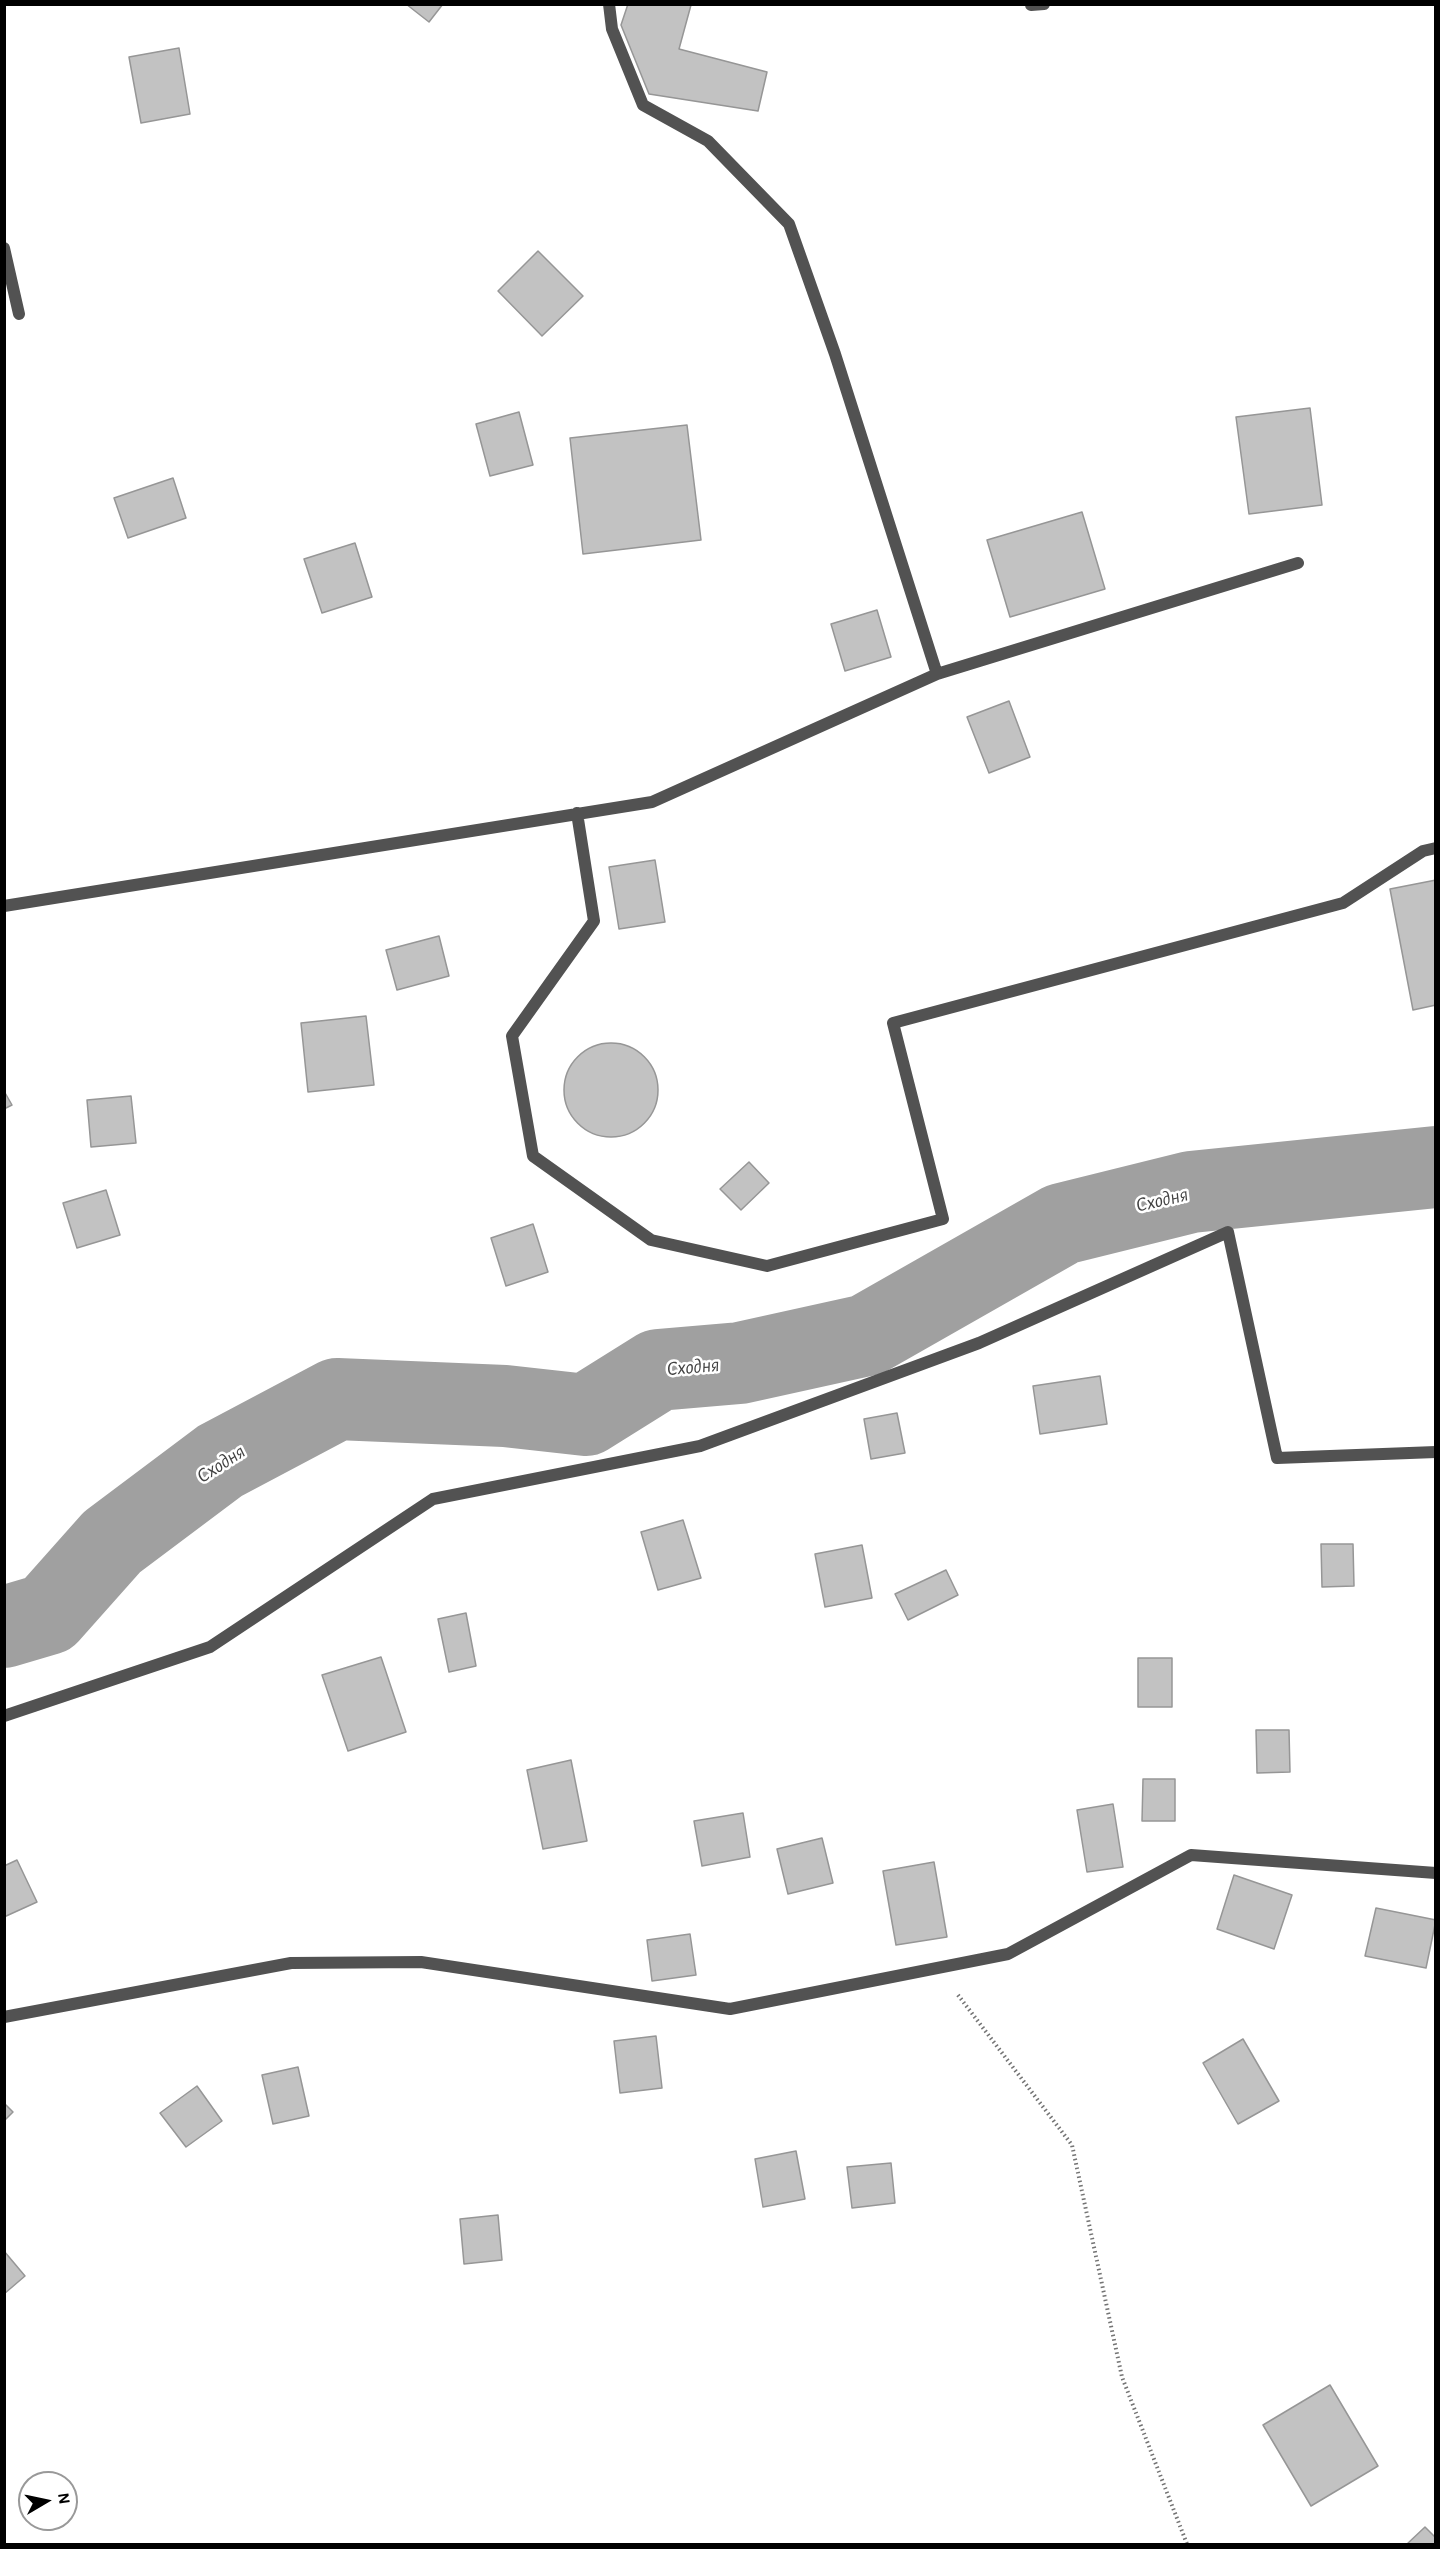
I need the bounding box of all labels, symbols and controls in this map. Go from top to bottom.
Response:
water label: Сходня [1134,1182,1190,1218]
water label: Сходня [666,1353,720,1381]
water label: Сходня [192,1440,250,1488]
north arrow [18,2471,78,2531]
text: N [55,2492,73,2505]

